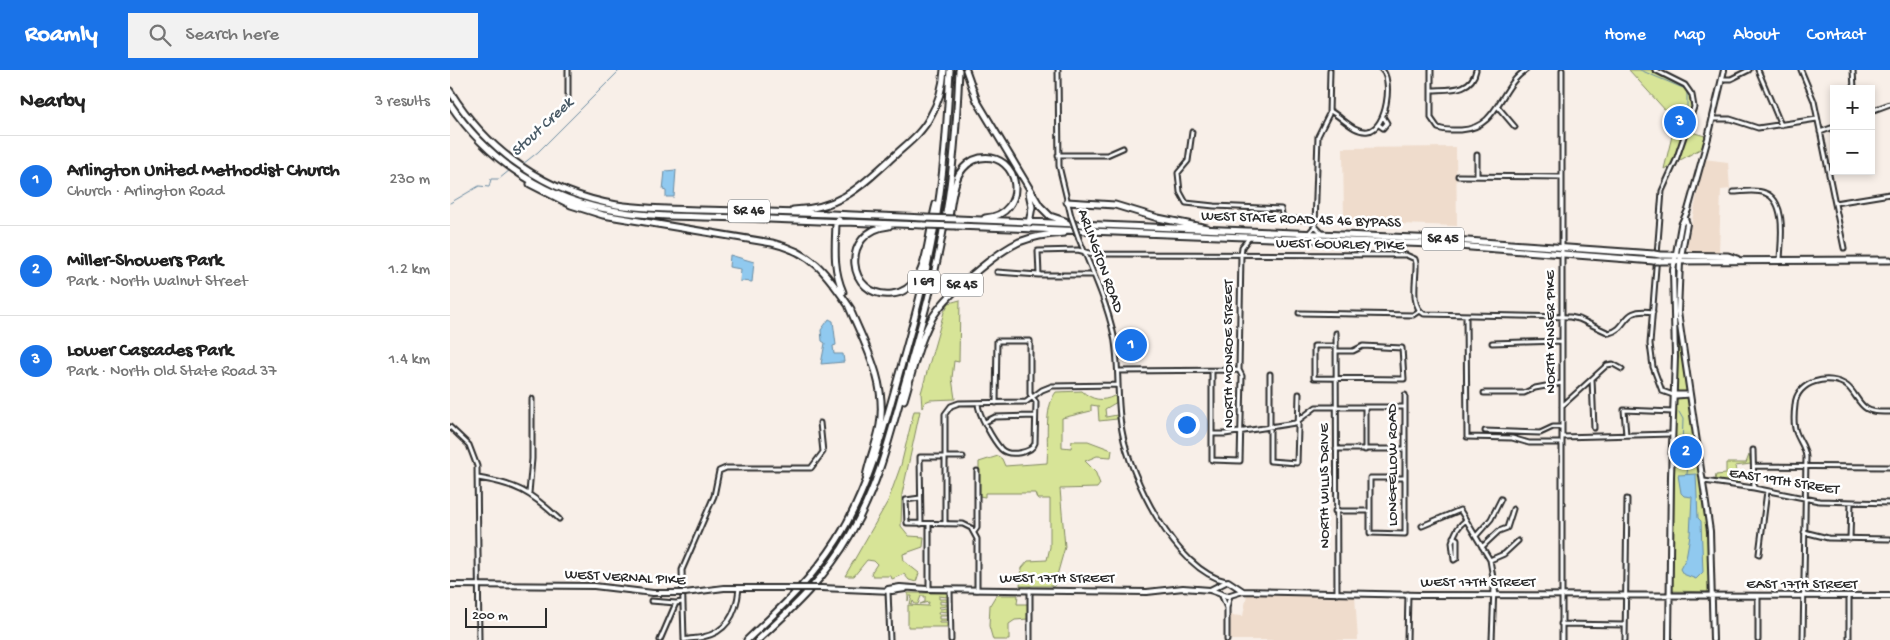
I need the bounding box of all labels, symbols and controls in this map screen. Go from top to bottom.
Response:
search box [128,13,478,58]
text: Roamly [25,21,98,50]
icon: search [146,21,174,49]
text: Search here [186,24,279,47]
text: Home [1604,25,1646,46]
text: Map [1674,25,1705,46]
text: About [1733,25,1779,46]
text: Contact [1807,25,1865,46]
map controls [1830,85,1875,175]
button: + [1830,85,1875,130]
text: Nearby [20,90,85,115]
text: 3 results [375,93,430,112]
water label: Stout Creek [508,93,579,162]
pin: 3 [1664,103,1696,141]
button: − [1830,130,1875,175]
text: Arlington United Methodist Church [67,160,340,183]
text: 1 [33,171,39,190]
text: 230 m [390,171,430,190]
text: Church · Arlington Road [67,183,224,202]
road number: SR 46 [728,200,770,222]
street label: ARLINGTON ROAD [1073,207,1127,315]
street label: WEST STATE ROAD 45 46 BYPASS [1201,208,1401,232]
road number: SR 45 [1422,227,1464,250]
street label: WEST GOURLEY PIKE [1276,235,1405,255]
text: Miller-Showers Park [67,250,223,273]
text: 2 [32,261,40,280]
text: 1.2 km [388,261,430,280]
road number: I 69 [908,270,940,293]
street label: NORTH KINSER PIKE [1542,270,1560,394]
text: Park · North Walnut Street [67,273,248,292]
road number: SR 45 [941,274,983,296]
street label: NORTH MONROE STREET [1220,278,1238,428]
pin: 1 [1115,326,1147,364]
text: Lower Cascades Park [67,340,233,363]
text: 3 [32,351,40,370]
text: 1.4 km [389,351,430,370]
text: Park · North Old State Road 37 [67,363,277,382]
street label: LONGFELLOW ROAD [1384,403,1402,526]
your location [1174,412,1200,438]
street label: NORTH WILLIS DRIVE [1316,423,1334,548]
pin: 2 [1670,433,1702,471]
street label: EAST 19TH STREET [1728,464,1841,500]
street label: WEST VERNAL PIKE [564,566,687,590]
street label: WEST 17TH STREET [999,570,1116,588]
street label: WEST 17TH STREET [1420,574,1537,592]
street label: EAST 17TH STREET [1746,576,1859,594]
scale bar [465,605,548,628]
text: 200 m [472,608,508,625]

